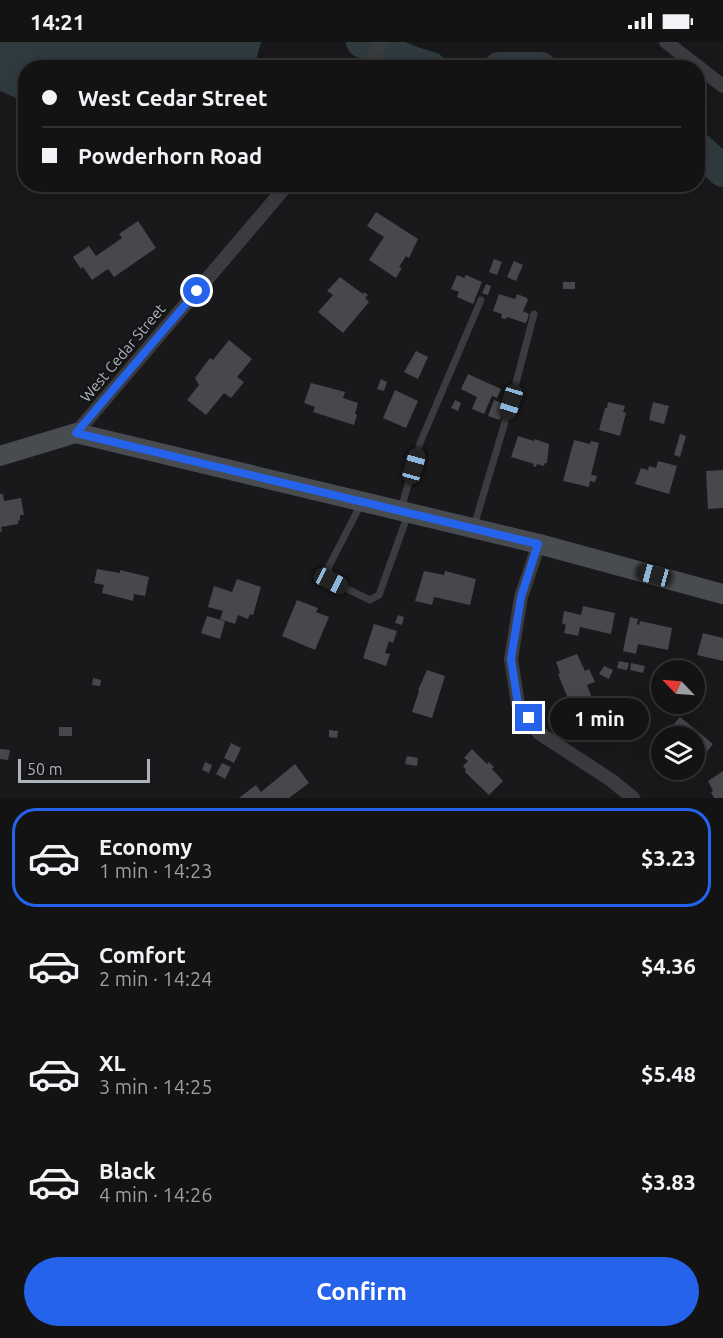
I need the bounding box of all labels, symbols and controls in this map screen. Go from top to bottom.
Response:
text: 14:21 [30,9,85,34]
text: West Cedar Street [78,85,267,110]
text: Powderhorn Road [78,143,262,168]
route start [183,277,210,304]
street label: West Cedar Street [77,300,169,405]
car [497,382,525,422]
car [400,446,428,486]
car [634,562,674,588]
car [311,565,351,597]
north arrow [651,660,705,714]
map controls [651,660,705,780]
callout: 1 min [550,697,649,739]
route end [515,704,542,731]
text: 1 min [574,707,625,730]
button: layers [651,726,705,780]
scale bar [18,756,150,784]
text: 50 m [27,760,63,778]
icon: car [27,831,81,885]
text: Economy [99,834,192,859]
text: $3.23 [641,845,696,870]
text: 1 min · 14:23 [99,859,213,882]
icon: car [27,939,81,993]
text: Comfort [99,942,186,967]
text: $4.36 [641,953,696,978]
text: 2 min · 14:24 [99,967,213,990]
icon: car [27,1047,81,1101]
text: XL [99,1050,126,1075]
text: $5.48 [641,1061,696,1086]
text: 3 min · 14:25 [99,1075,213,1098]
icon: car [27,1155,81,1209]
text: Black [99,1158,156,1183]
text: $3.83 [641,1169,696,1194]
text: 4 min · 14:26 [99,1183,213,1206]
button: Confirm [24,1257,699,1326]

